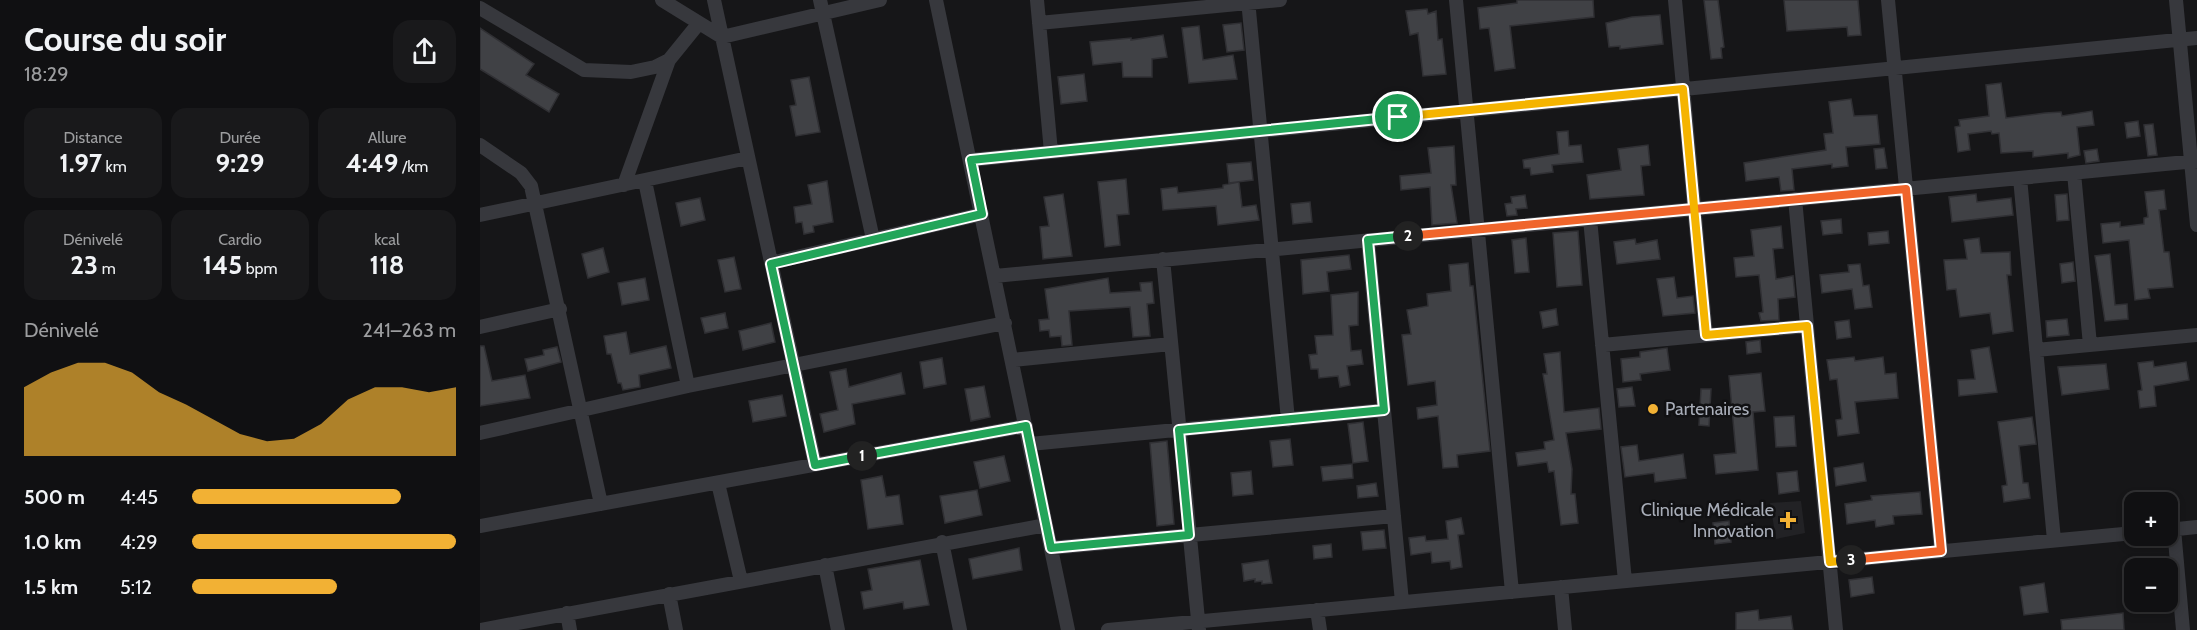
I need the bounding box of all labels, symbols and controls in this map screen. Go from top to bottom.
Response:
text: Course du soir [24,19,226,59]
button: share [393,20,456,83]
text: 18:29 [24,62,69,86]
pin [1372,91,1423,142]
icon: arrive [1381,100,1414,133]
text: Distance [64,128,122,147]
text: Durée [219,128,261,147]
text: Allure [368,128,406,147]
text: 1.97 [59,147,102,179]
text: 9:29 [216,147,264,179]
text: 4:49 [346,147,398,179]
text: km [102,157,127,176]
text: /km [398,157,428,176]
pin: 2 [1393,221,1423,251]
text: 2 [1404,226,1412,245]
text: Dénivelé [63,230,123,249]
text: Cardio [218,230,262,249]
text: kcal [374,230,400,249]
text: 23 [70,249,98,281]
text: 145 [202,249,242,281]
text: 118 [370,249,404,281]
text: m [98,259,116,278]
text: bpm [242,259,278,278]
text: Dénivelé [24,318,99,342]
text: 241–263 m [362,318,456,342]
place label: Partenaires [1665,398,1749,420]
marker: Partenaires [1646,402,1660,416]
pin: 1 [847,441,877,471]
text: 1 [859,446,865,465]
text: 500 m [24,485,85,509]
text: 4:45 [120,485,158,509]
map controls [2124,492,2178,612]
button: + [2124,492,2178,546]
place label: Clinique Médicale Innovation [1641,499,1774,542]
marker: Clinique Médicale Innovation [1779,511,1797,529]
text: 1.0 km [24,530,81,554]
text: 4:29 [120,530,158,554]
pin: 3 [1836,545,1866,575]
text: 3 [1847,550,1855,569]
button: − [2124,558,2178,612]
text: 1.5 km [24,575,78,599]
text: 5:12 [120,575,152,599]

